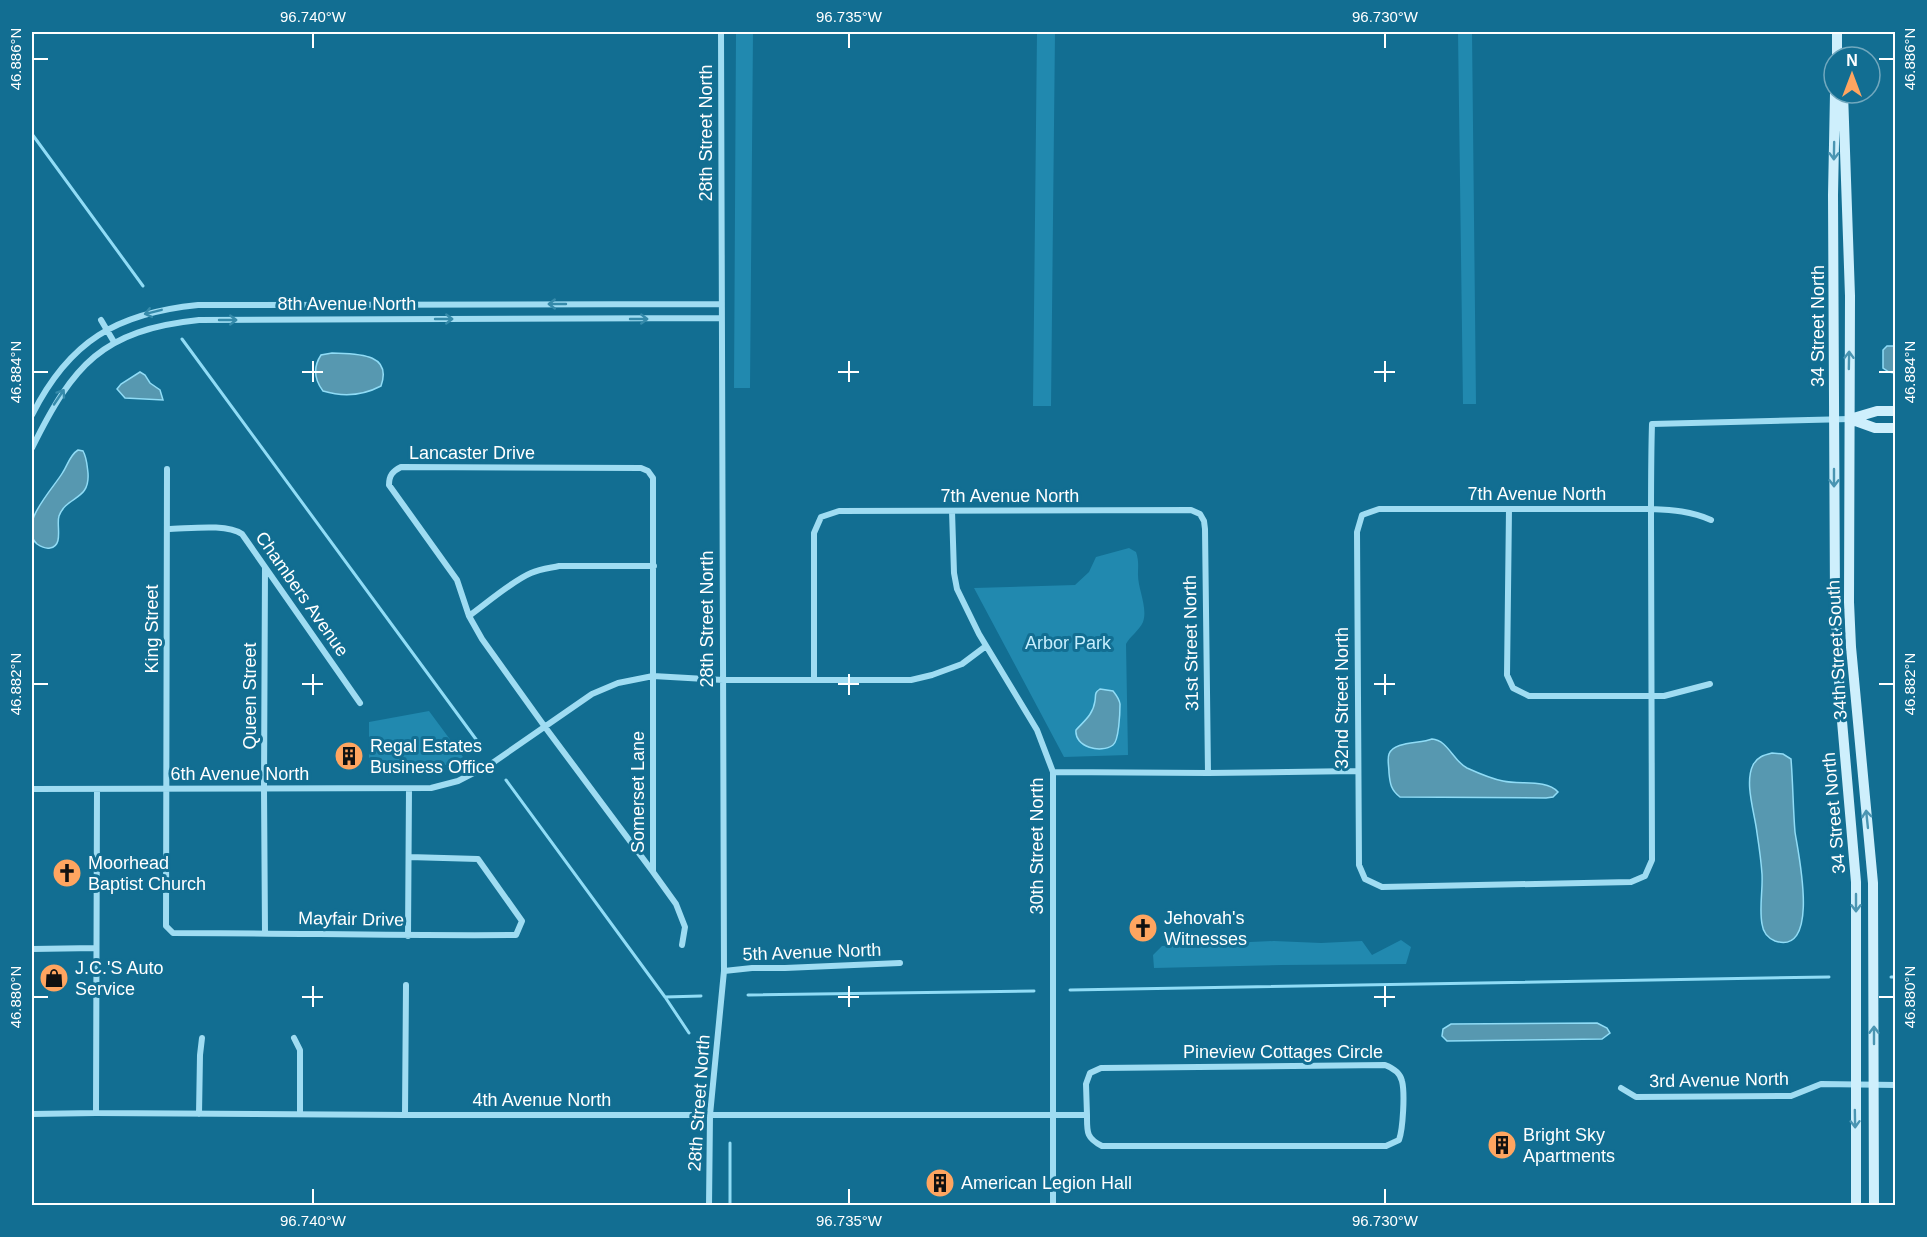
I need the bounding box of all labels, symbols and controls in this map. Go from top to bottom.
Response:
text: 96.740°W [280,8,347,25]
text: 96.735°W [816,8,883,25]
text: 96.730°W [1352,8,1419,25]
text: 46.886°N [7,28,24,90]
text: 46.886°N [1901,28,1918,90]
north arrow [1822,45,1882,105]
text: N [1846,52,1858,69]
street label: 28th Street North [696,64,716,202]
one-way arrow [1828,141,1840,161]
street label: 34 Street North [1808,265,1828,387]
street label: 8th Avenue North [278,294,416,314]
one-way arrow [548,298,568,310]
one-way arrow [144,307,163,319]
one-way arrow [433,313,453,325]
one-way arrow [628,313,648,325]
one-way arrow [217,314,237,326]
text: 46.884°N [7,341,24,403]
text: 46.884°N [1901,341,1918,403]
one-way arrow [1843,351,1855,371]
one-way arrow [53,388,66,405]
street label: Lancaster Drive [409,443,535,463]
one-way arrow [1829,468,1840,488]
street label: 7th Avenue North [1468,484,1606,504]
street label: 7th Avenue North [941,486,1079,506]
street label: Chambers Avenue [251,528,353,660]
street label: 28th Street North [697,550,717,688]
street label: 31st Street North [1180,575,1202,711]
street label: 34th Street South [1823,580,1851,720]
street label: King Street [142,584,162,674]
street label: 32nd Street North [1332,627,1352,769]
park label: Arbor Park [1025,633,1112,653]
street label: Queen Street [240,642,260,750]
text: 46.882°N [7,653,24,715]
text: 46.882°N [1901,653,1918,715]
street label: Somerset Lane [628,731,648,853]
place label: Regal Estates Business Office [370,736,495,777]
building icon: Regal Estates Business Office [333,740,365,772]
street label: 34 Street North [1819,751,1849,875]
street label: 6th Avenue North [171,764,309,784]
street label: 30th Street North [1027,777,1047,915]
one-way arrow [1861,810,1872,830]
place label: Moorhead Baptist Church [88,853,206,894]
church icon: Moorhead Baptist Church [51,857,83,889]
one-way arrow [1850,893,1862,913]
street label: Mayfair Drive [298,908,404,930]
place label: Jehovah's Witnesses [1164,908,1247,949]
church icon: Jehovah's Witnesses [1127,912,1159,944]
street label: 5th Avenue North [742,940,882,964]
place label: J.C.'S Auto Service [75,958,163,999]
shop icon: J.C.'S Auto Service [38,962,70,994]
text: 46.880°N [7,966,24,1028]
text: 46.880°N [1901,966,1918,1028]
one-way arrow [1868,1025,1880,1045]
street label: 28th Street North [684,1034,714,1172]
street label: Pineview Cottages Circle [1183,1042,1383,1062]
street label: 3rd Avenue North [1649,1069,1789,1091]
street label: 4th Avenue North [473,1090,611,1110]
one-way arrow [1849,1109,1861,1129]
place label: Bright Sky Apartments [1523,1125,1615,1166]
building icon: Bright Sky Apartments [1486,1129,1518,1161]
building icon: American Legion Hall [924,1167,956,1199]
place label: American Legion Hall [961,1173,1132,1193]
text: 96.740°W [280,1212,347,1229]
text: 96.735°W [816,1212,883,1229]
text: 96.730°W [1352,1212,1419,1229]

